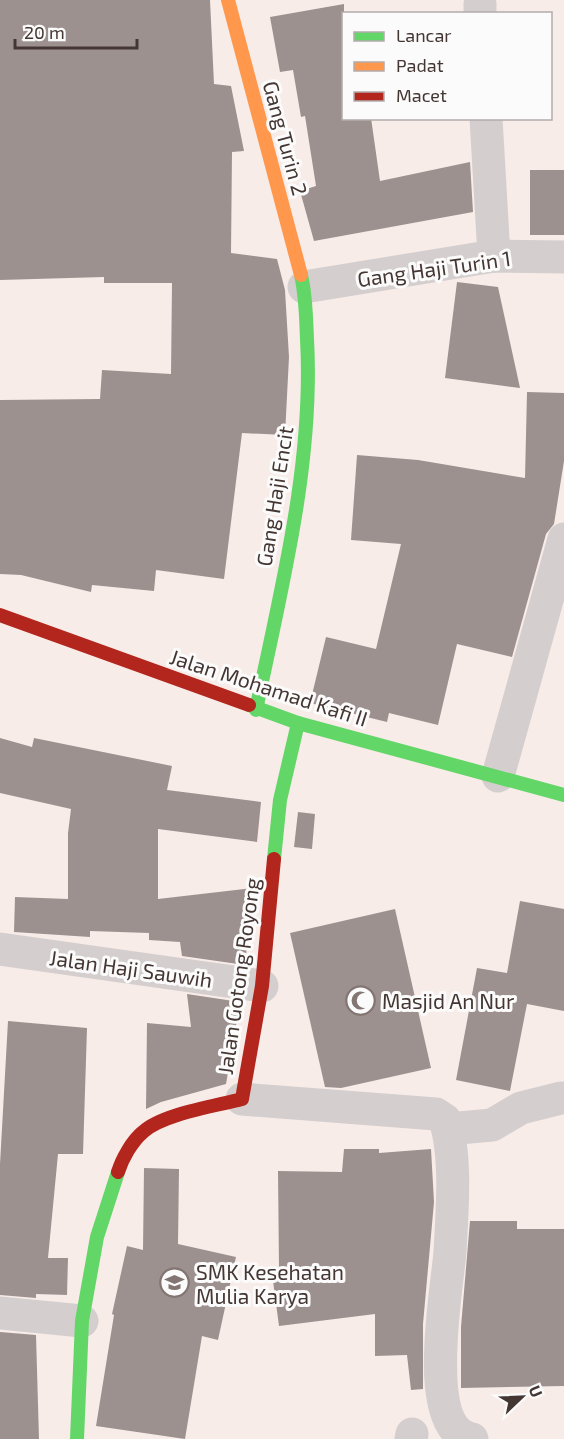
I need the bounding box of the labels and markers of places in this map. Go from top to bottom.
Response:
mosque icon: Masjid An Nur [345,984,377,1016]
place label: Masjid An Nur [382,988,515,1014]
place label: SMK Kesehatan Mulia Karya [196,1259,344,1308]
school or university icon: SMK Kesehatan Mulia Karya [159,1267,191,1299]

